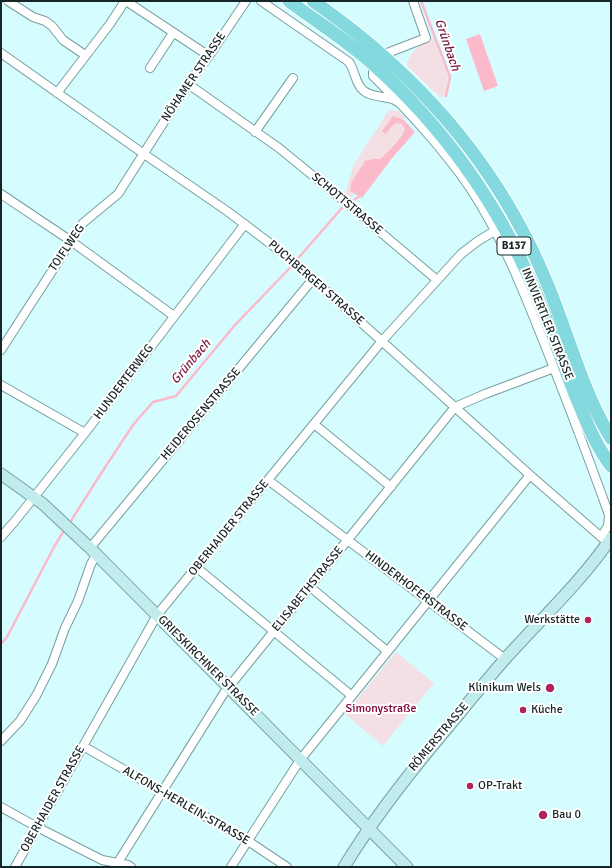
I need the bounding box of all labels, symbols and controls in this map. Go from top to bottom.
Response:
water label: Grünbach [431,17,463,73]
street label: NÖHAMER STRASSE [159,30,229,124]
street label: SCHOTTSTRASSE [308,170,386,238]
street label: TOIFLWEG [46,222,88,274]
street label: PUCHBERGER STRASSE [265,237,367,329]
road number: B137 [497,237,531,255]
street label: INNVIERTLER STRASSE [518,266,576,382]
water label: Grünbach [168,336,214,388]
street label: HUNDERTERWEG [91,342,157,422]
street label: HEIDEROSENSTRASSE [158,365,244,463]
street label: OBERHAIDER STRASSE [186,477,272,579]
street label: ELISABETHSTRASSE [269,544,347,634]
street label: HINDERHOFERSTRASSE [362,548,470,634]
street label: GRIESKIRCHNER STRASSE [155,613,261,719]
place label: Werkstätte [524,613,580,627]
marker: Werkstätte [583,615,593,625]
place label: Klinikum Wels [468,681,541,695]
marker: Klinikum Wels [544,682,556,694]
street label: RÖMERSTRASSE [406,700,472,774]
park label: Simonystraße [345,702,417,716]
place label: Küche [531,703,563,717]
marker: Küche [518,705,528,715]
street label: OBERHAIDER STRASSE [18,743,88,855]
street label: ALFONS-HERLEIN-STRASSE [120,764,252,848]
place label: OP-Trakt [478,779,522,793]
marker: OP-Trakt [465,781,475,791]
place label: Bau 0 [552,808,581,822]
marker: Bau 0 [537,809,549,821]

